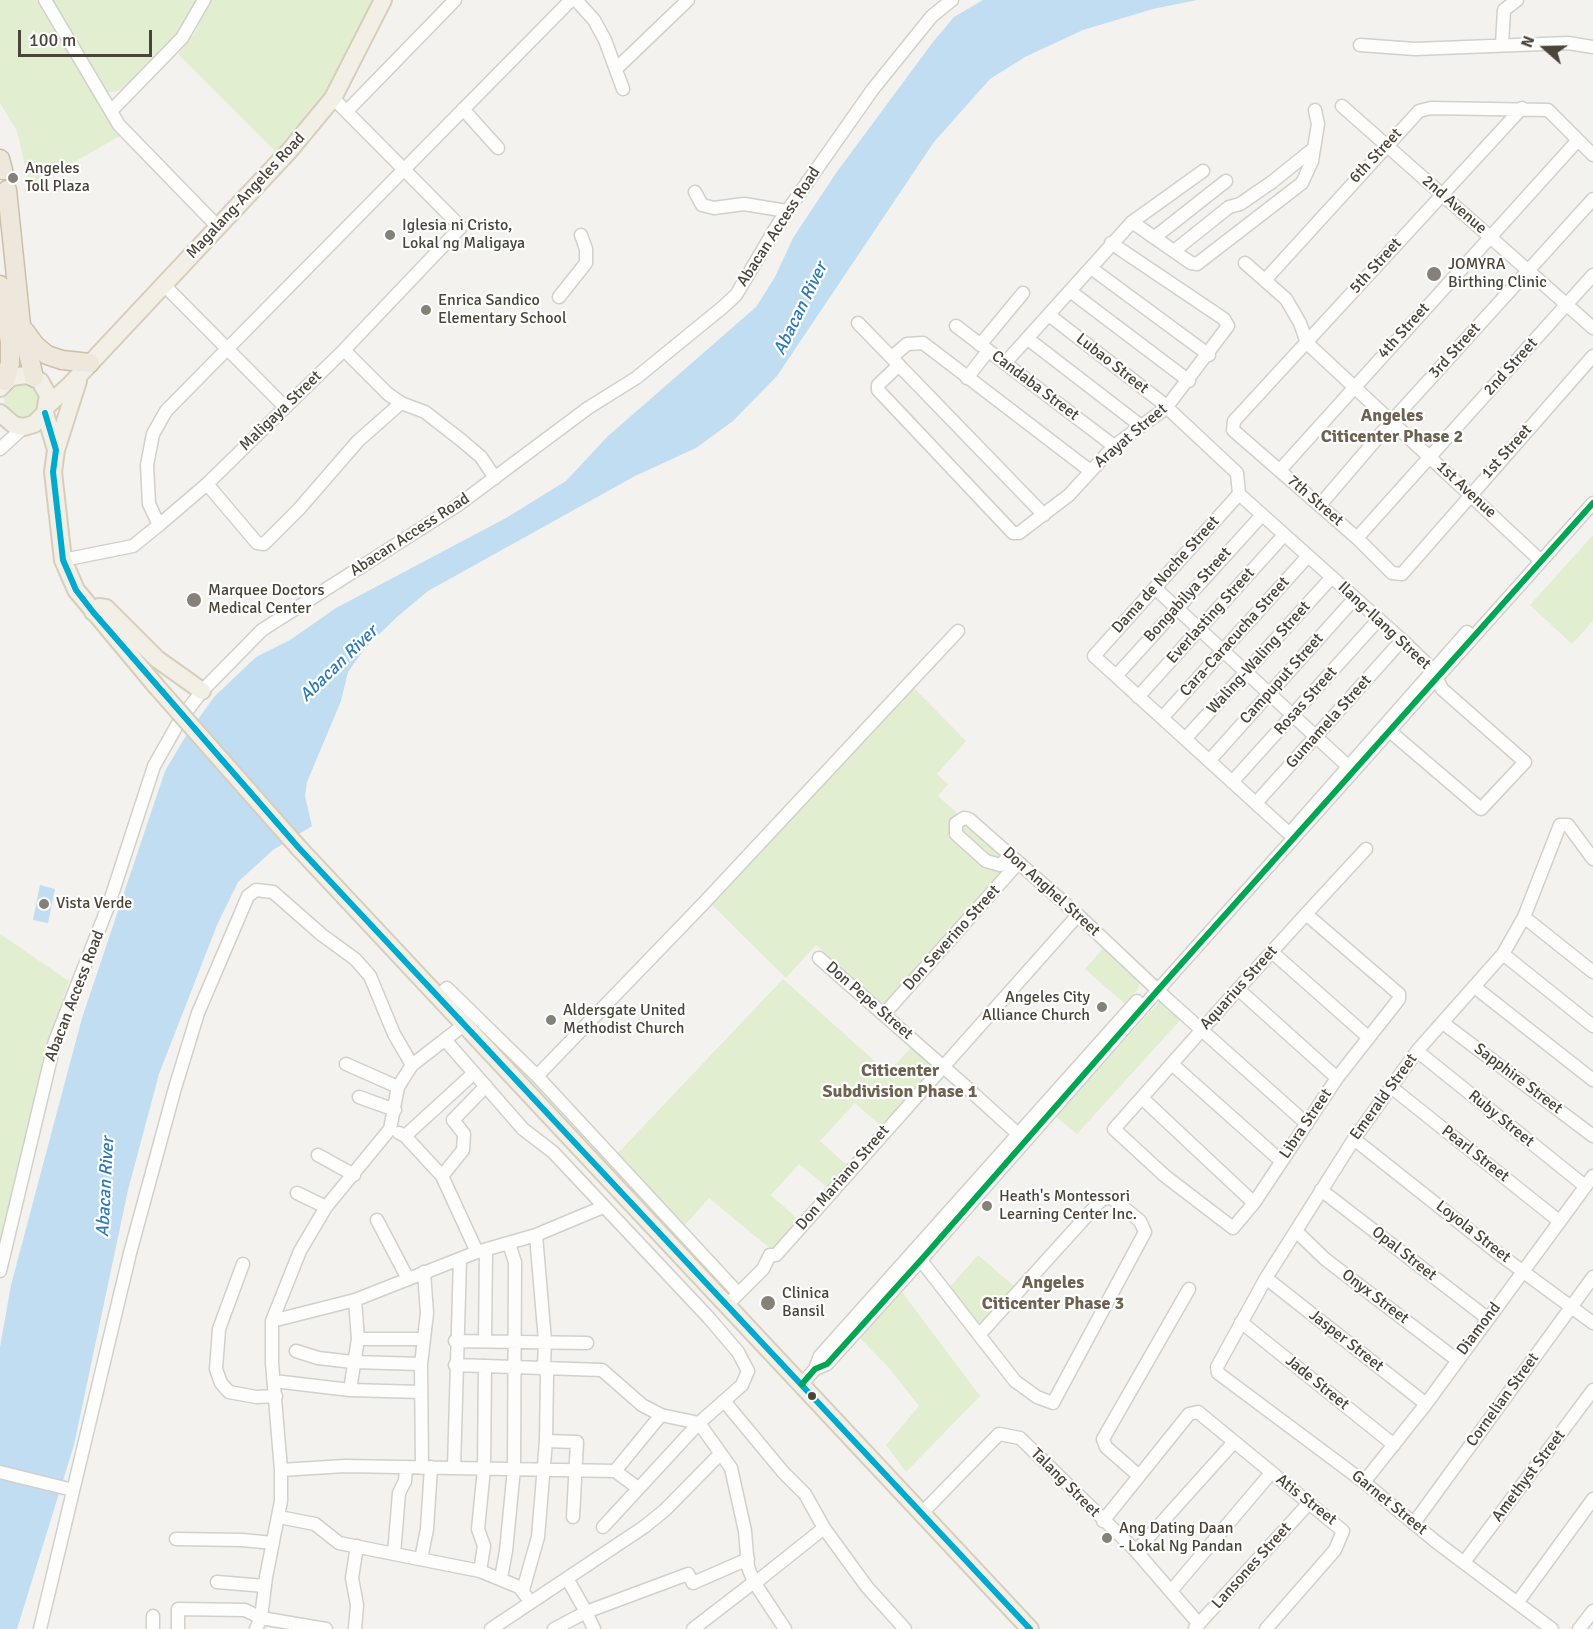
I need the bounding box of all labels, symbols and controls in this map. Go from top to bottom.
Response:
scale bar [21,18,154,56]
north arrow [1515,18,1575,78]
text: 100 m [29,29,76,51]
text: N [1517,33,1539,51]
street label: 6th Street [1346,125,1406,187]
street label: Magalang-Angeles Road [183,129,309,263]
place label: Angeles Toll Plaza [25,159,90,197]
street label: Abacan Access Road [733,164,825,290]
marker: Angeles Toll Plaza [6,171,20,185]
street label: 2nd Avenue [1418,172,1490,238]
place label: Iglesia ni Cristo, Lokal ng Maligaya [402,216,525,254]
marker: Iglesia ni Cristo, Lokal ng Maligaya [383,228,397,242]
street label: 5th Street [1346,234,1406,298]
place label: JOMYRA Birthing Clinic [1448,255,1547,293]
water label: Abacan River [769,259,833,359]
marker: JOMYRA Birthing Clinic [1425,265,1443,283]
place label: Enrica Sandico Elementary School [438,291,567,329]
street label: 4th Street [1374,299,1434,363]
marker: Enrica Sandico Elementary School [419,303,433,317]
street label: 3rd Street [1425,319,1485,383]
street label: Lubao Street [1072,330,1152,398]
street label: 2nd Street [1480,334,1542,400]
street label: Candaba Street [987,347,1083,425]
street label: Maligaya Street [236,367,326,455]
street label: Arayat Street [1091,400,1171,472]
district label: Angeles Citicenter Phase 2 [1321,405,1463,448]
street label: 1st Street [1478,421,1536,483]
street label: 1st Avenue [1432,457,1500,523]
street label: 7th Street [1283,471,1347,531]
street label: Abacan Access Road [347,489,473,581]
street label: Dama de Noche Street [1108,512,1224,638]
street label: Bongabilya Street [1140,544,1236,646]
street label: Everlasting Street [1163,564,1259,668]
street label: Cara-Caracucha Street [1176,573,1294,701]
street label: Ilang-Ilang Street [1333,578,1435,674]
place label: Marquee Doctors Medical Center [208,581,324,619]
marker: Marquee Doctors Medical Center [185,591,203,609]
street label: Waling-Waling Street [1203,598,1315,718]
water label: Abacan River [296,621,382,707]
street label: Campuput Street [1236,630,1328,728]
street label: Rosas Street [1270,663,1342,739]
street label: Gumamela Street [1282,671,1376,773]
street label: Don Anghel Street [998,843,1104,941]
street label: Don Severino Street [900,881,1004,995]
place label: Vista Verde [56,894,132,914]
marker: Vista Verde [37,897,51,911]
street label: Abacan Access Road [41,928,109,1064]
street label: Aquarius Street [1196,942,1282,1034]
street label: Don Pepe Street [821,958,917,1044]
place label: Angeles City Alliance Church [982,988,1090,1026]
marker: Angeles City Alliance Church [1095,1000,1109,1014]
place label: Aldersgate United Methodist Church [563,1001,686,1039]
marker: Aldersgate United Methodist Church [544,1013,558,1027]
street label: Sapphire Street [1470,1039,1566,1119]
street label: Emerald Street [1346,1050,1422,1144]
district label: Citicenter Subdivision Phase 1 [823,1060,977,1102]
street label: Libra Street [1276,1086,1336,1162]
street label: Ruby Street [1464,1087,1538,1151]
street label: Don Mariano Street [792,1122,894,1234]
street label: Pearl Street [1437,1122,1513,1186]
water label: Abacan River [93,1136,119,1238]
place label: Heath's Montessori Learning Center Inc. [999,1187,1137,1225]
street label: Loyola Street [1432,1197,1514,1267]
marker: Heath's Montessori Learning Center Inc. [980,1199,994,1213]
street label: Opal Street [1368,1223,1440,1285]
street label: Onyx Street [1338,1266,1412,1328]
district label: Angeles Citicenter Phase 3 [982,1272,1124,1314]
place label: Clinica Bansil [782,1284,829,1322]
marker: Clinica Bansil [759,1294,777,1312]
street label: Diamond [1453,1299,1505,1359]
street label: Jasper Street [1305,1306,1387,1376]
street label: Cornelian Street [1462,1349,1544,1451]
street label: Jade Street [1281,1351,1353,1415]
unlabelled marker [806,1390,818,1402]
street label: Amethyst Street [1488,1426,1570,1526]
street label: Talang Street [1026,1444,1104,1522]
street label: Garnet Street [1347,1467,1431,1539]
street label: Atis Street [1272,1470,1340,1530]
place label: Ang Dating Daan - Lokal Ng Pandan [1119,1519,1242,1557]
street label: Lansones Street [1208,1519,1296,1613]
marker: Ang Dating Daan - Lokal Ng Pandan [1100,1531,1114,1545]

